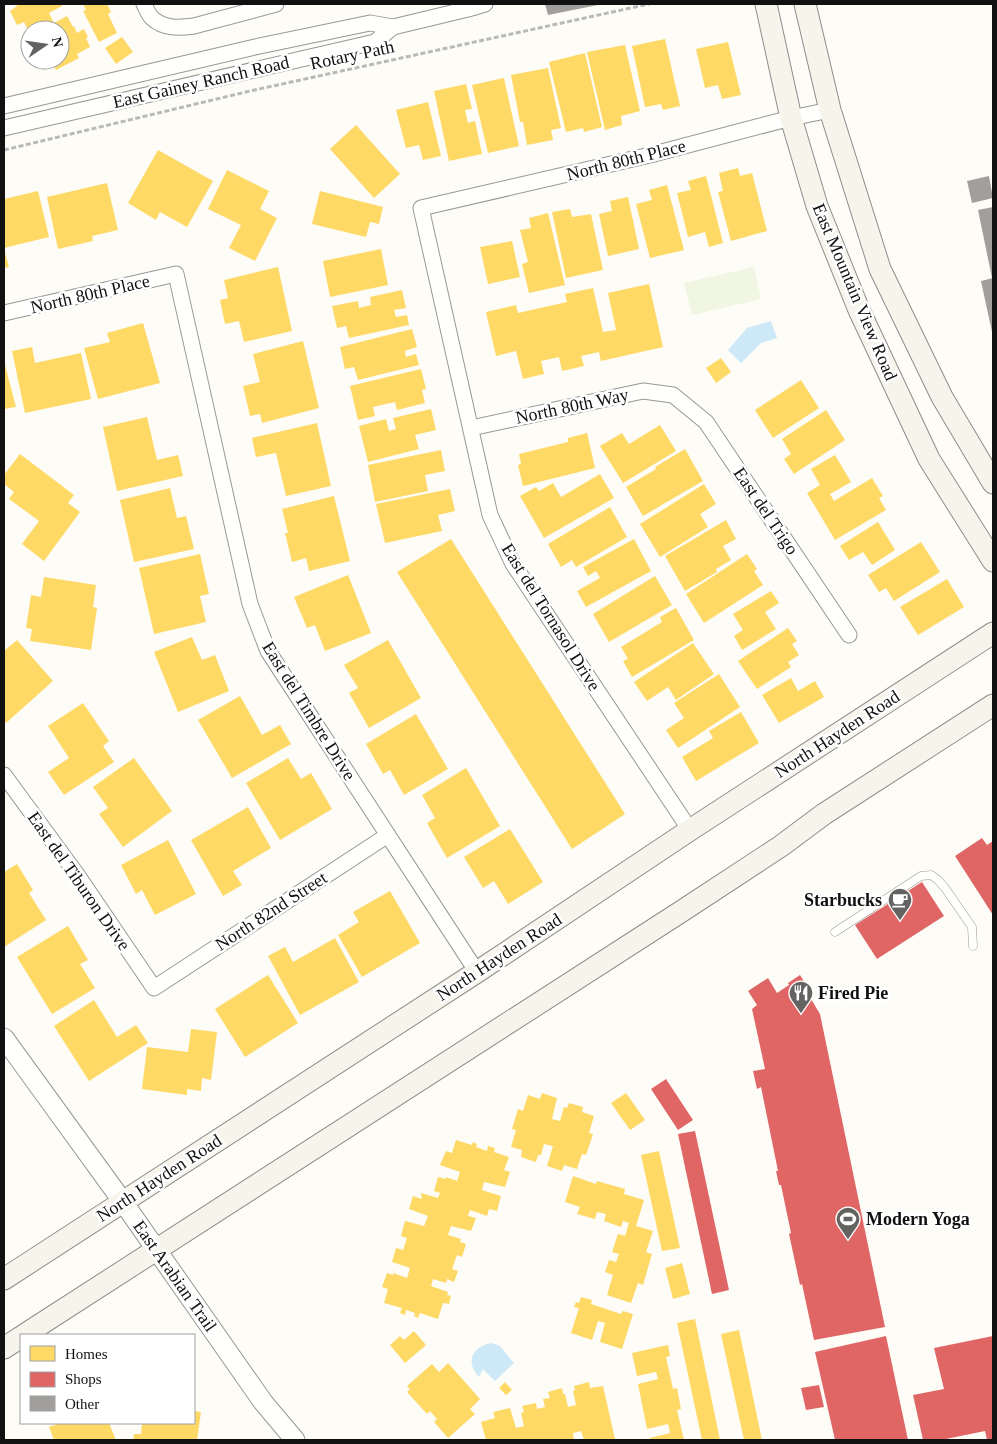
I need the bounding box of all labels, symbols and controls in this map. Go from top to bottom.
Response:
north arrow [20,20,70,70]
text: N [49,36,66,49]
street label: Rotary Path [308,36,396,74]
street label: East Gainey Ranch Road [111,52,291,112]
street label: North 80th Place [564,136,688,184]
street label: East Mountain View Road [809,201,901,383]
street label: North 80th Place [28,271,152,317]
street label: North 80th Way [514,384,630,428]
street label: East del Trigo [729,464,803,558]
street label: East del Tornasol Drive [498,540,604,694]
street label: East del Timbre Drive [258,638,360,784]
street label: North Hayden Road [771,686,903,782]
street label: East del Tiburon Drive [24,808,134,954]
street label: North 82nd Street [211,867,331,955]
cafe icon: Starbucks [887,887,913,921]
place label: Starbucks [804,890,882,910]
street label: North Hayden Road [433,909,565,1005]
restaurant icon: Fired Pie [788,980,814,1014]
place label: Fired Pie [818,983,888,1003]
street label: North Hayden Road [93,1130,225,1226]
sports icon: Modern Yoga [835,1206,861,1240]
place label: Modern Yoga [866,1209,970,1229]
street label: East Arabian Trail [129,1217,221,1335]
legend [20,1334,195,1424]
text: Homes [65,1346,108,1362]
text: Shops [65,1371,102,1387]
text: Other [65,1396,99,1412]

